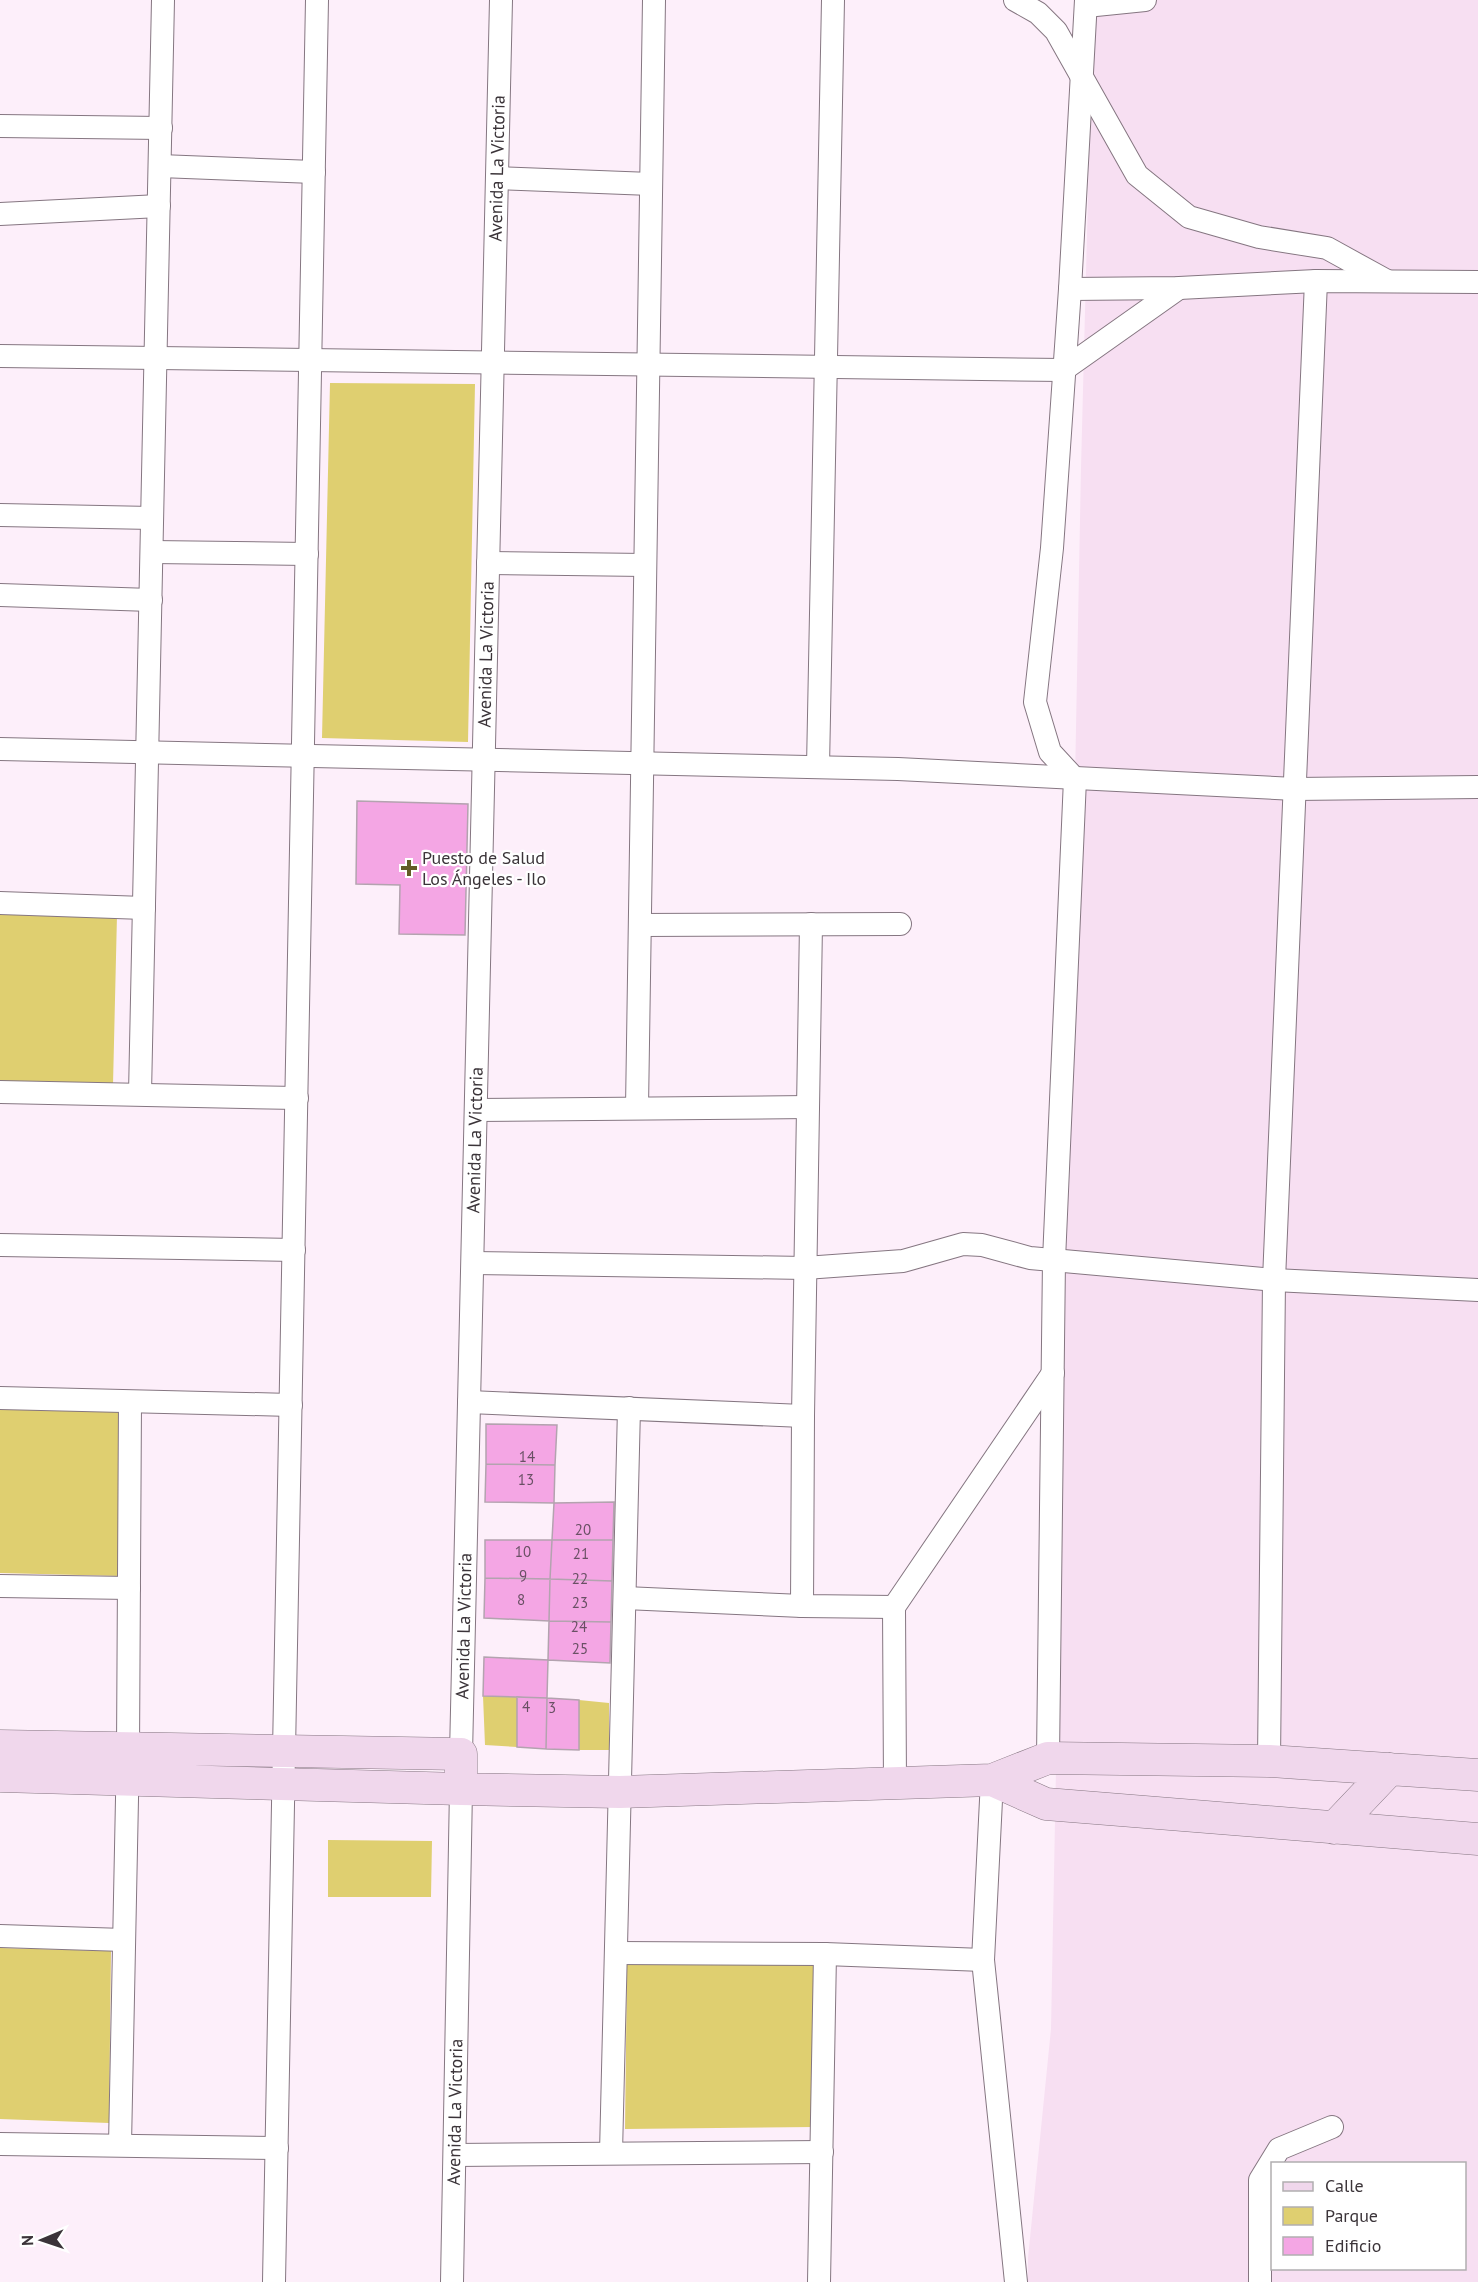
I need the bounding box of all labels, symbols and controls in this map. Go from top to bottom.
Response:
street label: Avenida La Victoria [483,95,510,242]
street label: Avenida La Victoria [472,581,499,728]
place label: Puesto de Salud Los Ángeles - Ilo [422,846,546,890]
marker: Puesto de Salud Los Ángeles - Ilo [400,859,418,877]
street label: Avenida La Victoria [461,1067,488,1214]
house number: 14 [519,1447,535,1466]
house number: 13 [518,1470,534,1489]
house number: 20 [575,1520,591,1539]
house number: 10 [515,1542,531,1561]
house number: 21 [573,1544,589,1563]
street label: Avenida La Victoria [450,1553,477,1700]
house number: 9 [519,1566,527,1585]
house number: 22 [572,1569,588,1588]
house number: 8 [517,1590,525,1609]
house number: 23 [572,1593,588,1612]
house number: 24 [571,1617,587,1636]
house number: 25 [572,1639,588,1658]
house number: 4 [522,1697,530,1716]
house number: 3 [548,1698,556,1717]
street label: Avenida La Victoria [442,2039,467,2185]
legend [1271,2162,1466,2270]
text: Calle [1325,2174,1364,2197]
text: Parque [1325,2204,1378,2227]
north arrow [12,2210,72,2270]
text: Edificio [1325,2234,1381,2257]
text: N [17,2235,37,2246]

